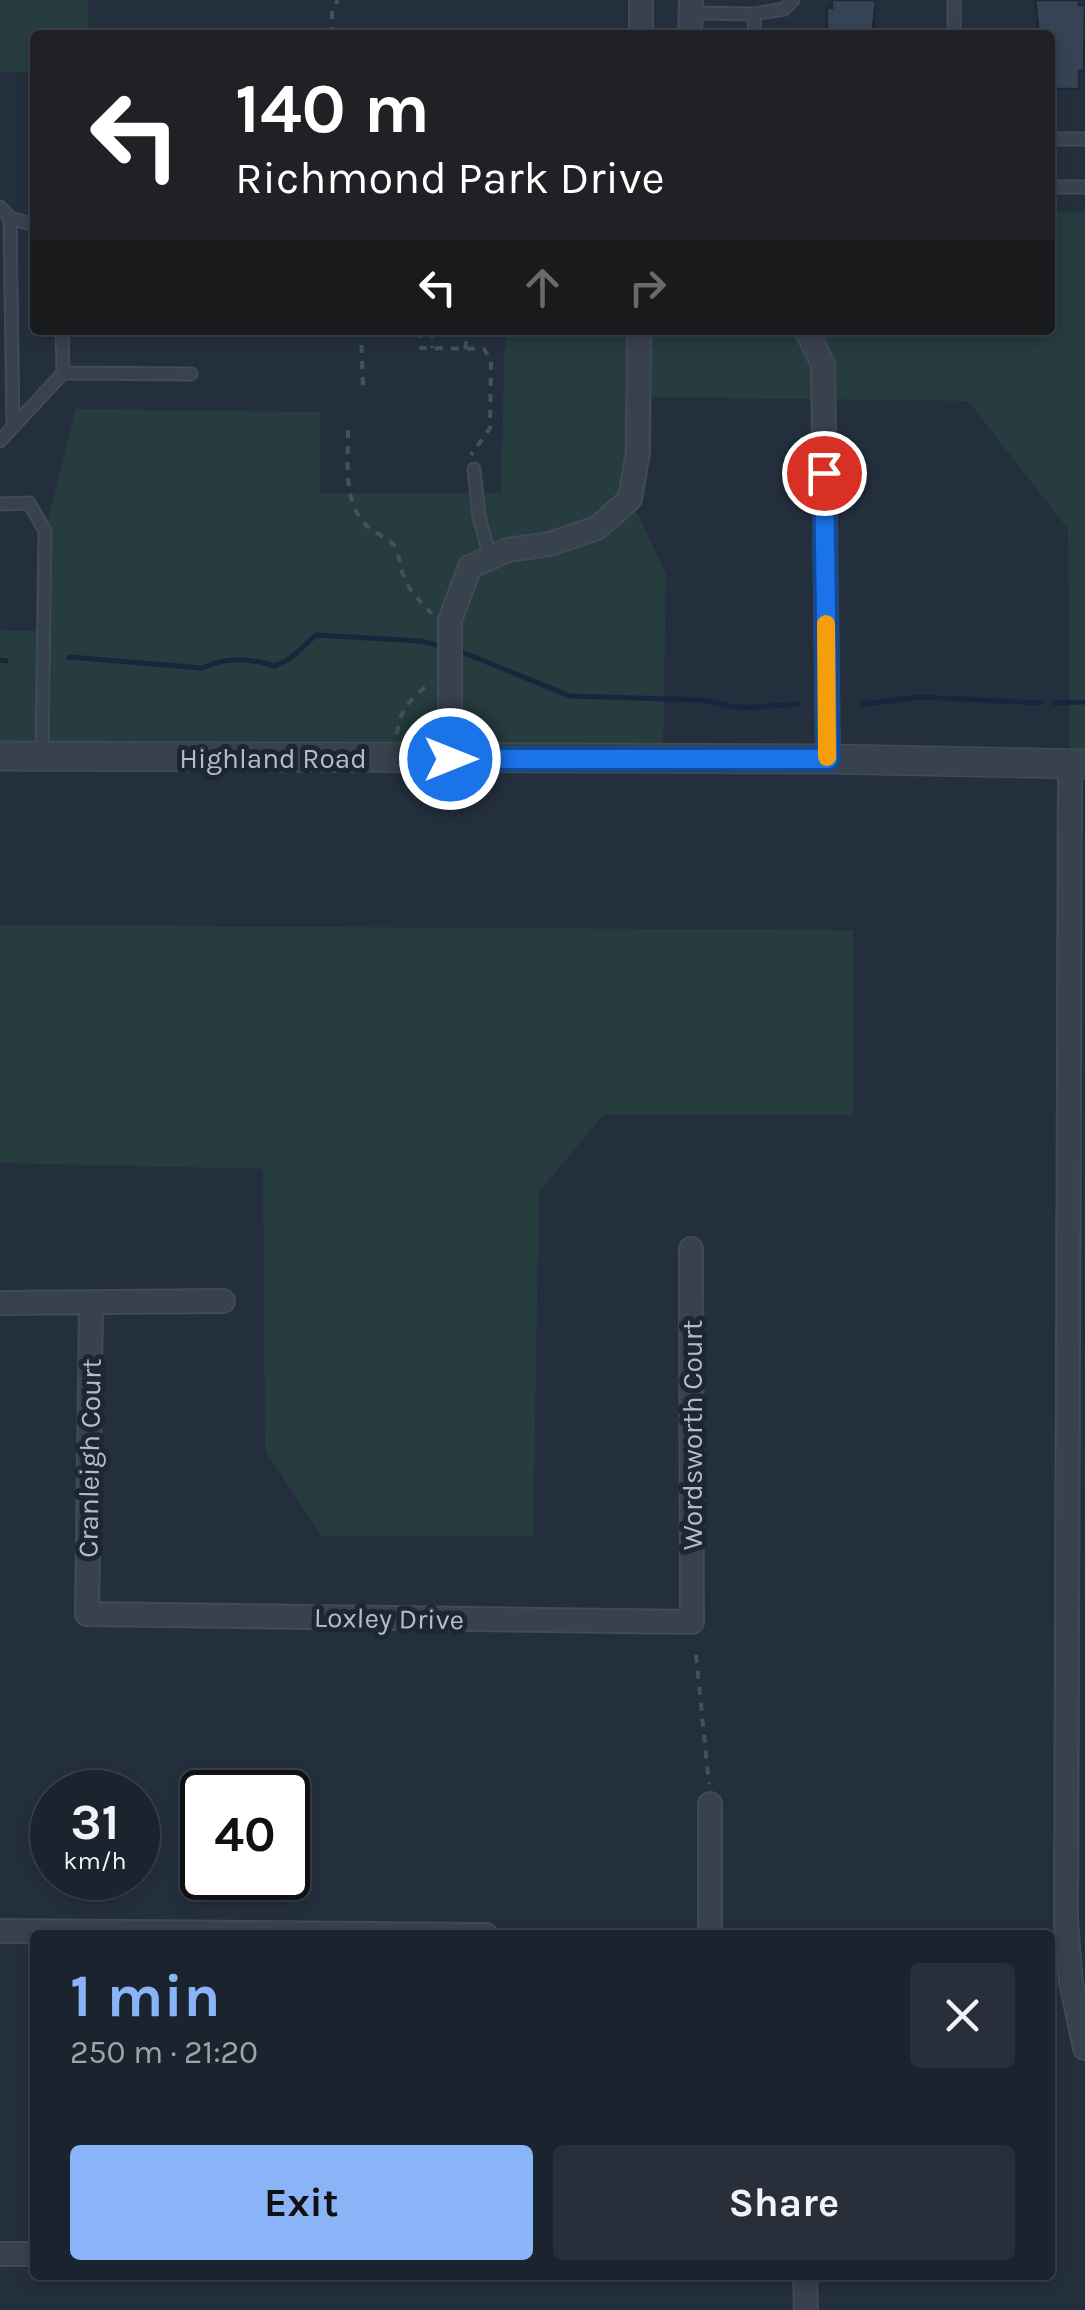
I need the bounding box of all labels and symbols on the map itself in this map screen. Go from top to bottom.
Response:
pin [782,431,867,516]
position arrow [398,707,502,811]
street label: Highland Road [179,742,367,775]
street label: Wordsworth Court [676,1320,709,1550]
street label: Cranleigh Court [71,1358,108,1558]
street label: Loxley Drive [314,1601,464,1636]
speed limit sign: 40 [180,1770,310,1900]

